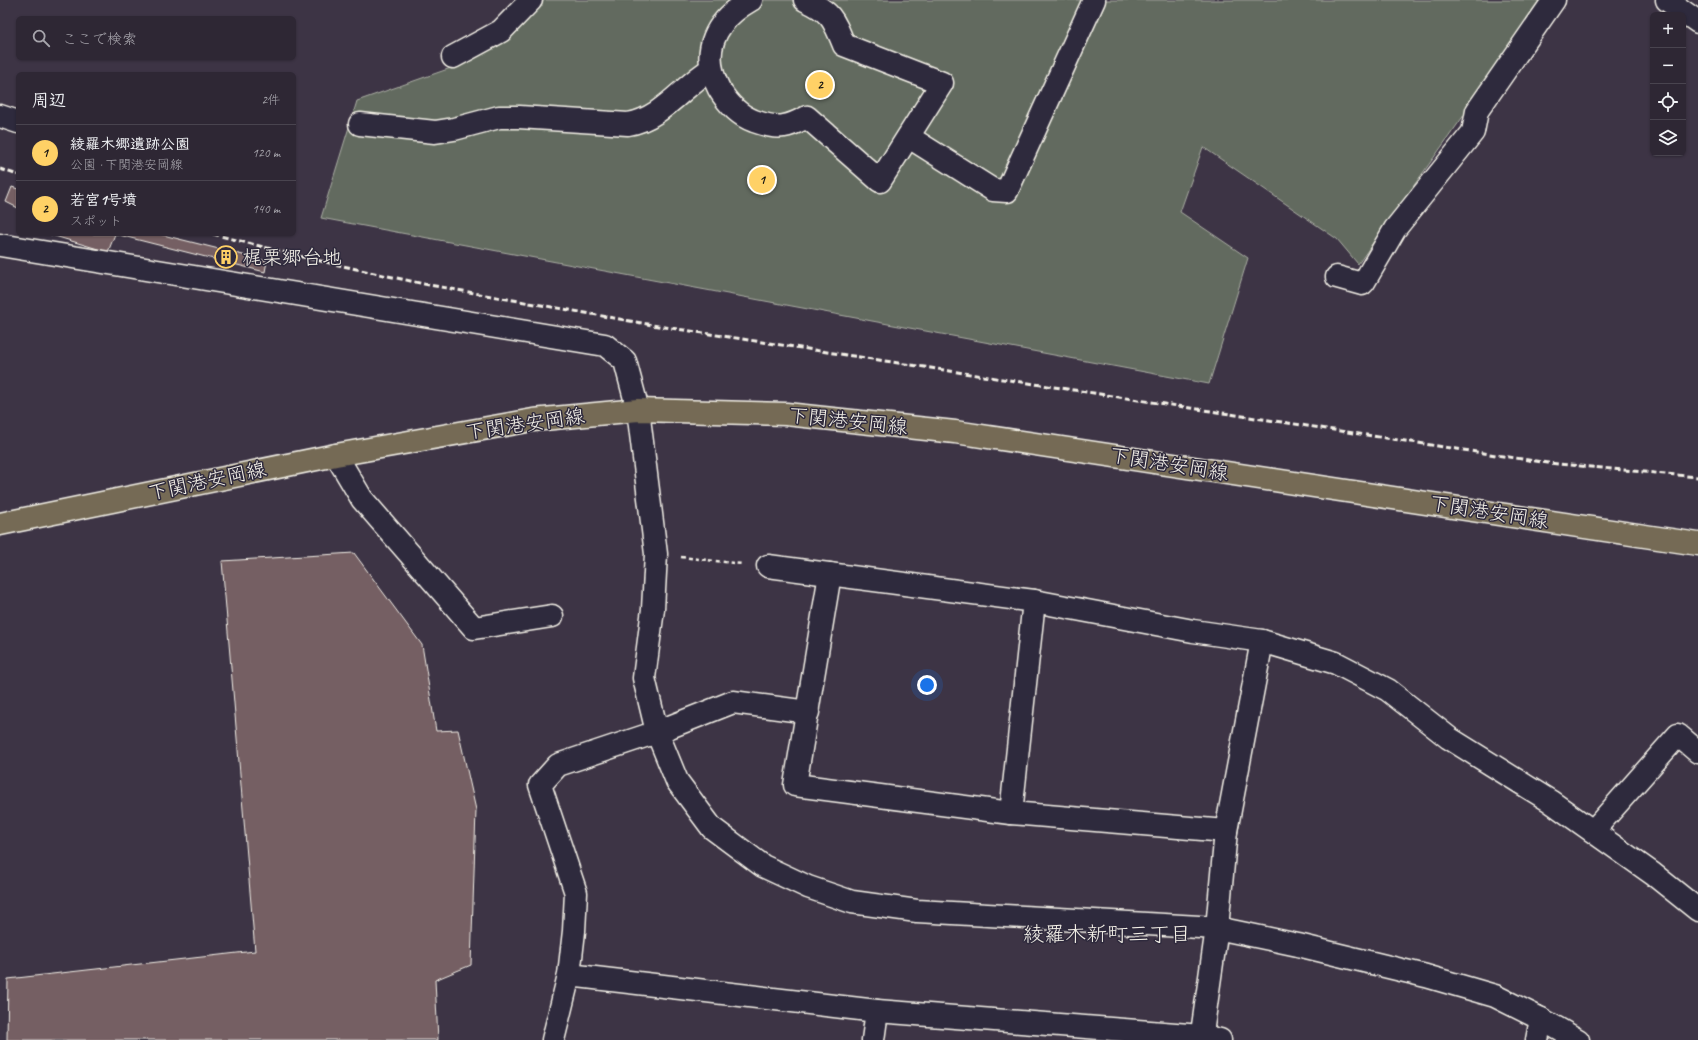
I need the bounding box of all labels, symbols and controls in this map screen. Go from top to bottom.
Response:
map controls [1650,12,1686,156]
button: + [1650,12,1686,48]
search box [16,16,296,60]
icon: search [30,27,52,49]
text: ここで検索 [62,30,137,49]
button: − [1650,48,1686,84]
pin: 2 [807,70,833,100]
button: locate [1650,84,1686,120]
text: 周辺 [32,90,66,111]
text: 2件 [261,92,280,108]
button: layers [1650,120,1686,156]
text: 綾羅木郷遺跡公園 [70,135,190,154]
text: 1 [42,145,48,161]
text: 120 m [252,145,280,161]
text: 公園 · 下関港安岡線 [70,157,183,173]
pin: 1 [749,165,775,195]
text: 若宮1号墳 [70,191,137,210]
text: 2 [42,201,48,217]
text: 140 m [252,201,280,217]
text: スポット [70,213,122,229]
building icon: 梶栗郷台地 [213,244,239,270]
place label: 梶栗郷台地 [242,245,342,270]
street label: 下関港安岡線 [787,402,909,440]
street label: 下関港安岡線 [464,403,586,445]
street label: 下関港安岡線 [1108,442,1230,486]
street label: 下関港安岡線 [146,456,268,506]
street label: 下関港安岡線 [1428,490,1550,534]
your location [917,675,937,695]
district label: 綾羅木新町三丁目 [1023,921,1191,947]

